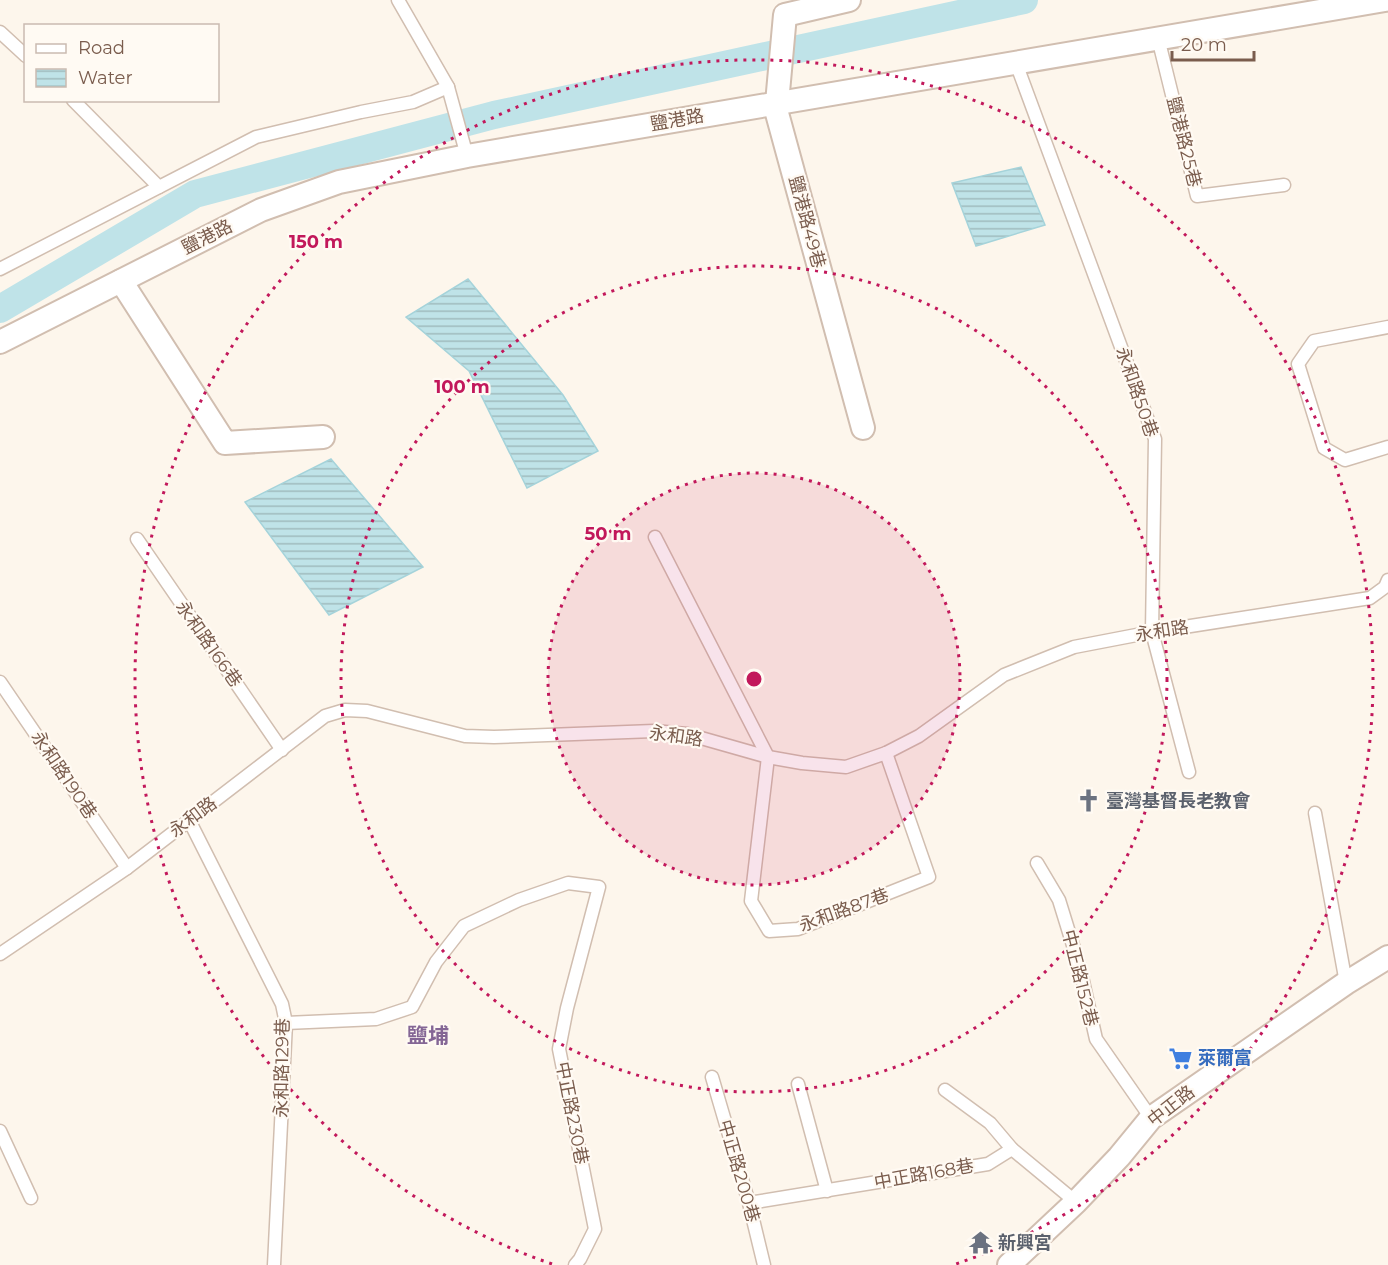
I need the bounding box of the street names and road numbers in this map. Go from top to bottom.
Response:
street label: 鹽港路25巷 [1162,95,1206,189]
street label: 鹽港路 [649,104,705,136]
street label: 鹽港路49巷 [784,173,830,271]
street label: 鹽港路 [178,215,236,259]
street label: 永和路50巷 [1111,344,1163,440]
street label: 永和路166巷 [171,597,247,691]
street label: 永和路 [1134,616,1190,646]
street label: 永和路 [648,721,704,751]
street label: 永和路190巷 [27,727,101,823]
street label: 永和路 [165,792,221,842]
street label: 永和路87巷 [796,884,892,936]
street label: 中正路152巷 [1057,927,1103,1029]
street label: 永和路129巷 [270,1018,294,1118]
street label: 中正路230巷 [551,1060,593,1166]
street label: 中正路 [1143,1081,1199,1131]
street label: 中正路200巷 [714,1117,764,1225]
street label: 中正路168巷 [872,1154,976,1194]

